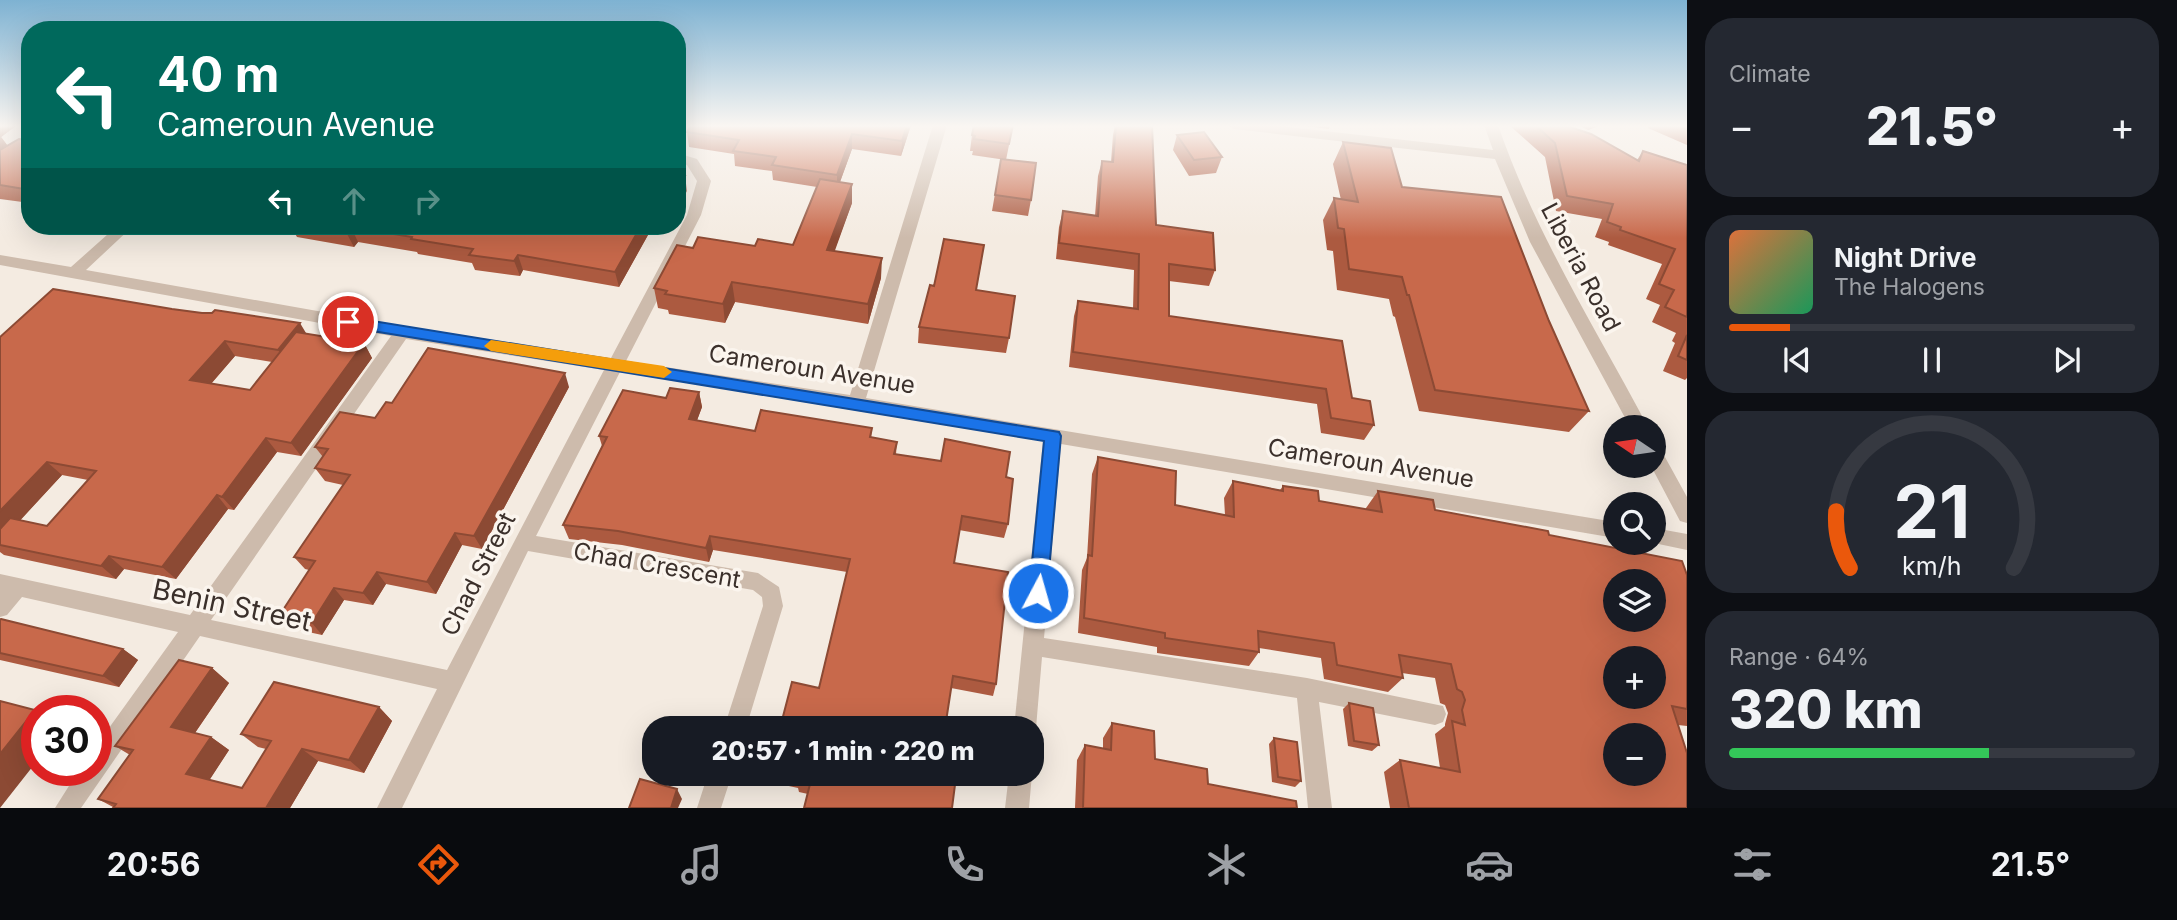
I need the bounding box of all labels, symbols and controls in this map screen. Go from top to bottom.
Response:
text: 40 m [157,45,280,104]
icon: left [42,49,133,140]
text: Climate [1729,60,1811,88]
text: 21.5° [1866,95,1998,158]
text: − [1729,103,1754,149]
text: + [2110,103,2135,149]
text: Cameroun Avenue [157,105,435,144]
icon: left [262,182,300,220]
icon: ahead [335,182,373,220]
icon: right [408,182,446,220]
street label: Liberia Road [1535,198,1627,336]
text: Night Drive [1834,242,1976,273]
text: The Halogens [1834,273,1985,301]
pin [318,292,378,352]
icon: arrive [329,303,367,341]
street label: Cameroun Avenue [707,338,917,400]
icon: previous [1778,341,1816,379]
icon: pause [1913,341,1951,379]
icon: next [2048,341,2086,379]
north arrow [1603,415,1666,478]
map controls [1603,415,1666,786]
street label: Cameroun Avenue [1266,432,1476,494]
text: 21 [1893,468,1971,557]
button: search [1603,492,1666,555]
street label: Chad Street [435,507,521,640]
street label: Chad Crescent [571,536,743,594]
text: km/h [1902,551,1962,581]
position arrow [1001,556,1075,630]
button: layers [1603,569,1666,632]
street label: Benin Street [150,572,314,638]
text: Range · 64% [1729,643,1869,671]
button: + [1603,646,1666,709]
text: 320 km [1729,678,1923,741]
speed limit sign: 30 [21,695,112,786]
button: − [1603,723,1666,786]
text: 20:57 · 1 min · 220 m [711,735,975,766]
icon: directions [414,840,463,889]
icon: music [677,840,726,889]
icon: phone [940,840,989,889]
icon: climate [1202,840,1251,889]
icon: car [1465,840,1514,889]
icon: filters [1728,840,1777,889]
text: 20:56 [107,845,201,884]
text: 21.5° [1991,845,2070,884]

